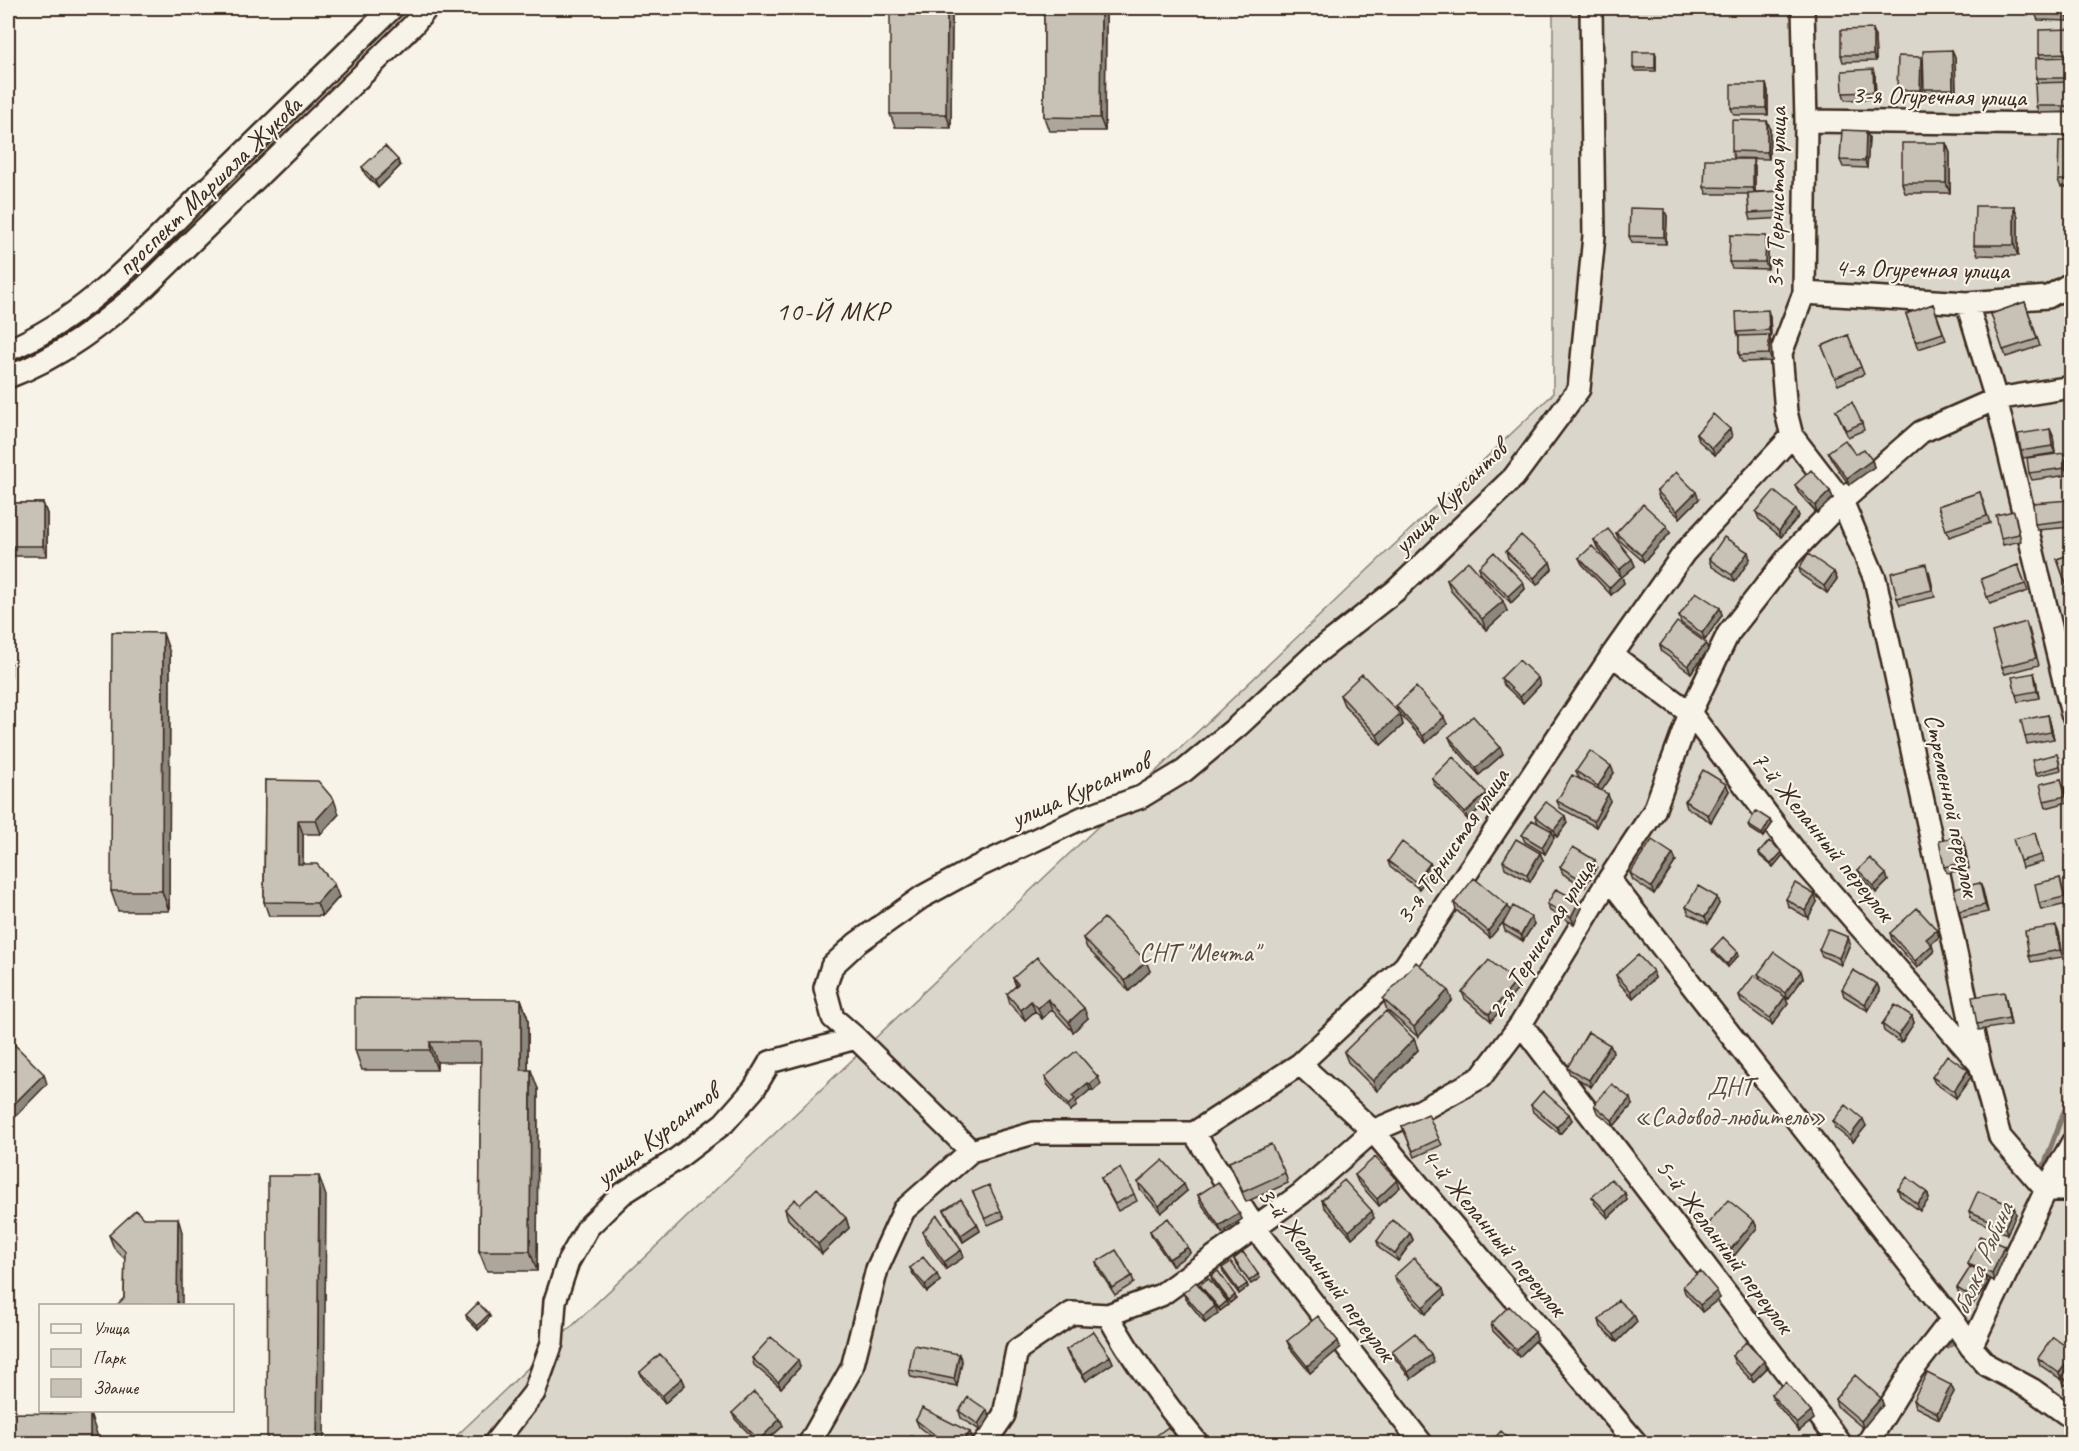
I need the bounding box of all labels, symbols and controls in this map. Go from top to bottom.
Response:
street label: 3-я Огуречная улица [1852,78,2028,114]
street label: проспект Маршала Жукова [109,88,310,283]
street label: 3-я Тернистая улица [1758,105,1794,289]
street label: 4-я Огуречная улица [1835,251,2011,287]
district label: 10-Й МКР [776,294,892,328]
street label: улица Курсантов [1385,429,1518,562]
street label: Стременной переулок [1917,711,1988,902]
street label: улица Курсантов [1004,742,1160,836]
street label: 7-й Желанный переулок [1744,744,1904,930]
street label: 3-я Тернистая улица [1388,760,1517,930]
street label: 2-я Тернистая улица [1479,852,1604,1025]
park label: СНТ "Мечта" [1139,936,1264,969]
park label: ДНТ «Садовод-любитель» [1634,1070,1826,1133]
street label: улица Курсантов [587,1073,730,1195]
street label: 4-й Желанный переулок [1414,1141,1576,1325]
street label: 5-й Желанный переулок [1648,1152,1803,1342]
street label: 3-й Желанный переулок [1250,1180,1405,1370]
water label: балка Рябина [1943,1196,2022,1320]
legend [39,1304,234,1412]
text: Улица [93,1317,130,1339]
text: Парк [93,1347,127,1369]
text: Здание [93,1377,139,1399]

